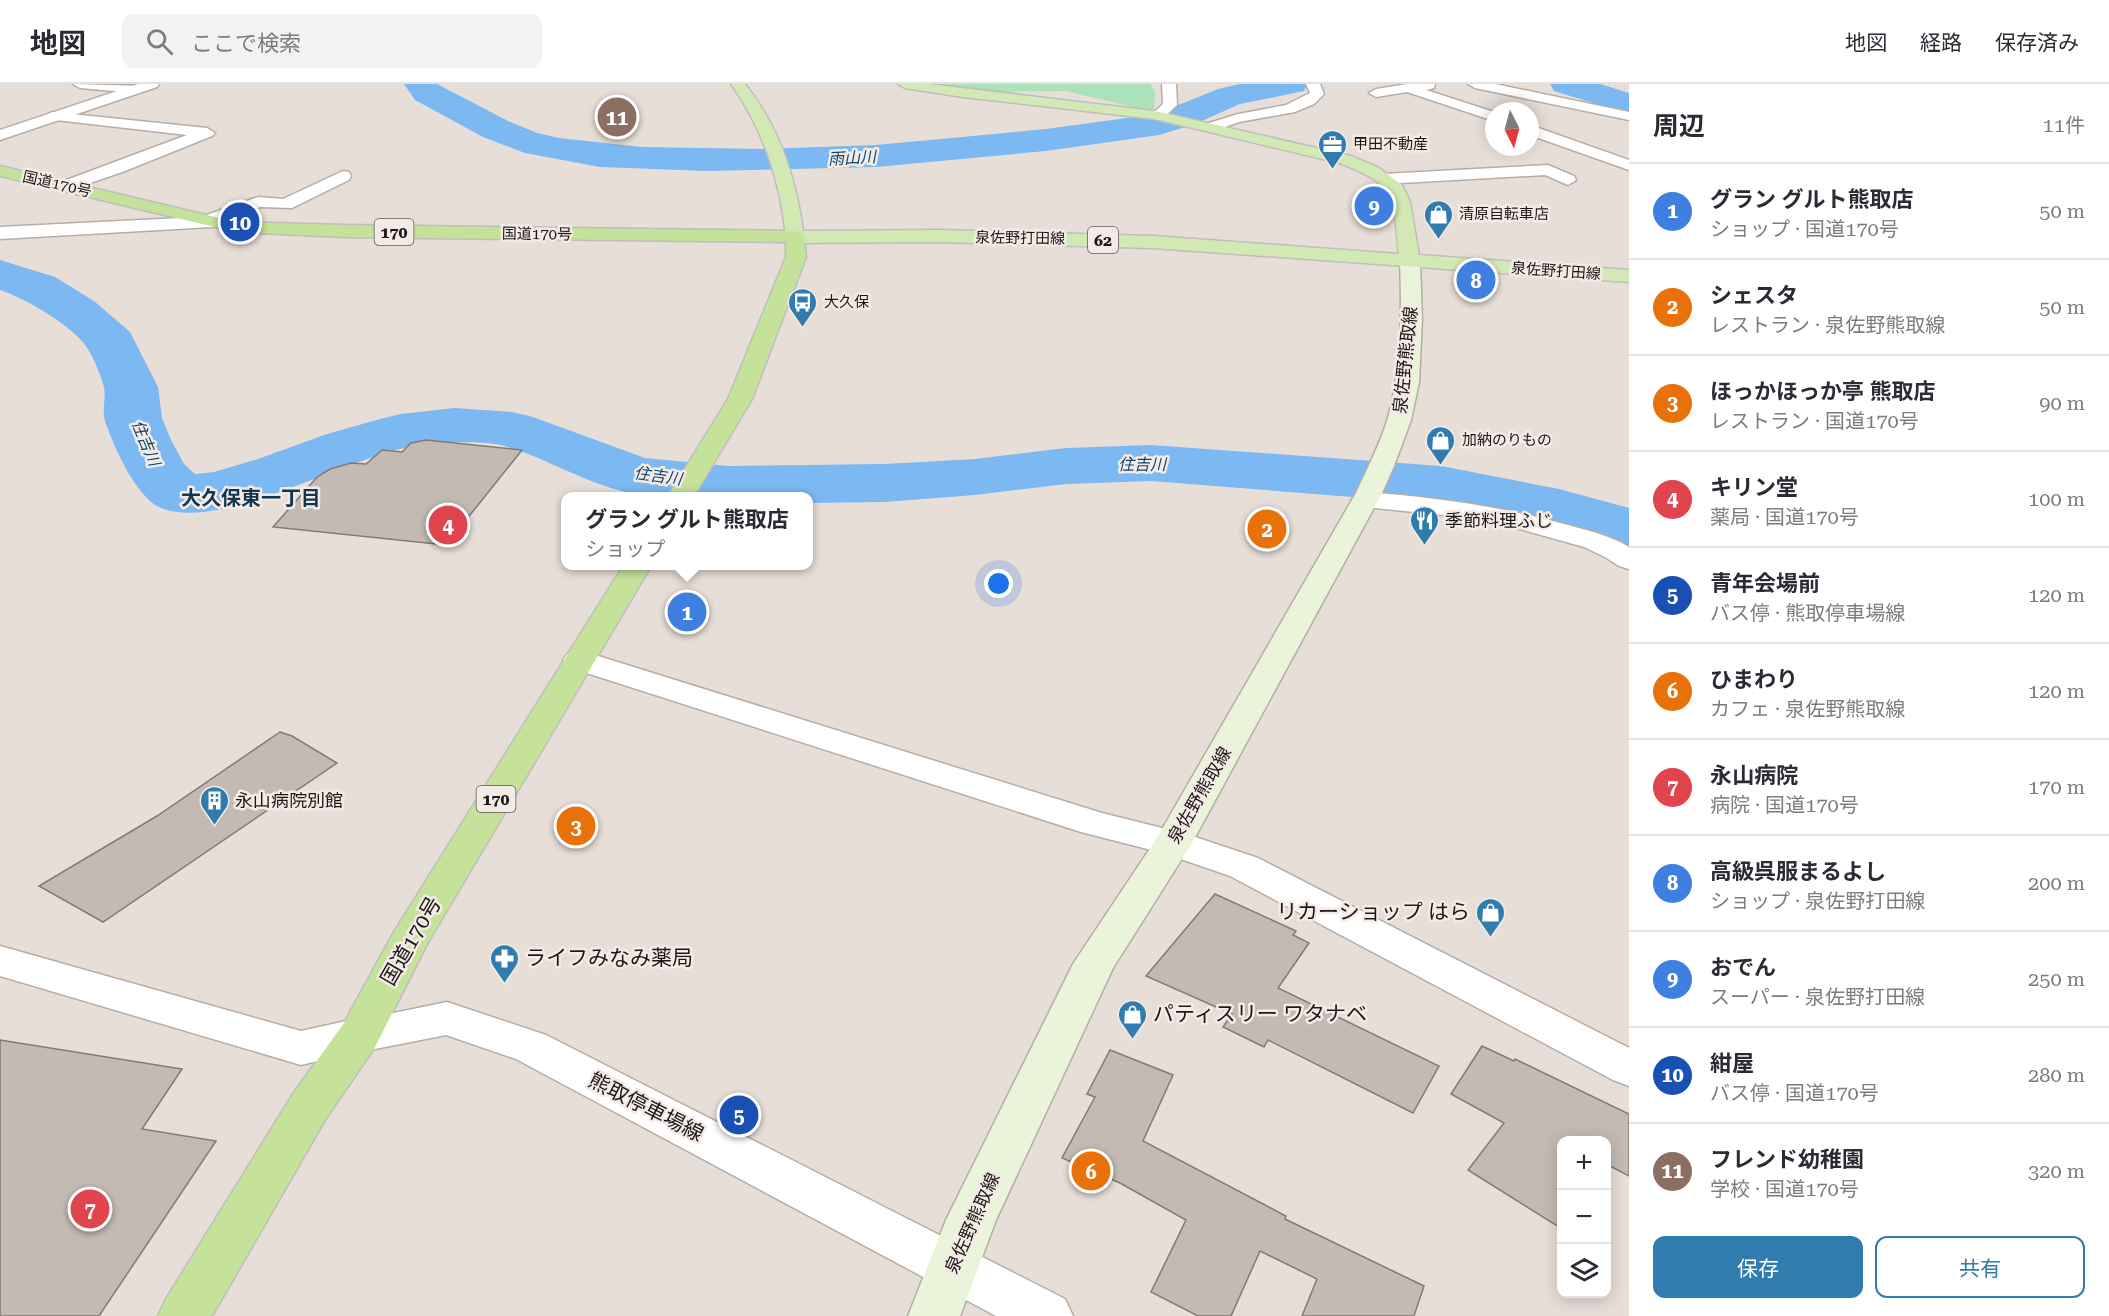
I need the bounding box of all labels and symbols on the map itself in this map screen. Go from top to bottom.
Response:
pin: 11 [598,94,636,140]
north arrow [1485,102,1539,156]
office icon: 甲田不動産 [1316,128,1348,170]
place label: 甲田不動産 [1353,135,1428,153]
water label: 雨山川 [828,147,878,169]
street label: 国道170号 [21,167,93,201]
pin: 9 [1354,184,1394,228]
shop icon: 清原自転車店 [1422,198,1454,240]
pin: 10 [220,200,260,244]
place label: 清原自転車店 [1459,205,1549,223]
road number: 170 [374,219,414,245]
street label: 国道170号 [502,224,572,244]
road number: 62 [1088,227,1118,253]
street label: 泉佐野打田線 [975,228,1065,248]
pin: 8 [1456,258,1496,302]
street label: 泉佐野打田線 [1510,259,1602,283]
bus stop icon: 大久保 [787,286,819,328]
place label: 大久保 [824,293,869,311]
street label: 泉佐野熊取線 [1389,305,1421,415]
water label: 住吉川 [128,417,165,471]
shop icon: 加納のりもの [1425,424,1457,466]
place label: 加納のりもの [1462,431,1552,449]
water label: 住吉川 [1118,455,1168,474]
water label: 住吉川 [633,463,685,489]
district label: 大久保東一丁目 [181,486,321,510]
pin: 4 [428,502,468,548]
restaurant icon: 季節料理ふじ [1408,504,1440,546]
pin: 2 [1248,506,1286,552]
place label: 季節料理ふじ [1445,510,1553,531]
your location [984,569,1013,598]
pin: 1 [668,590,706,634]
street label: 泉佐野熊取線 [1163,743,1235,847]
building icon: 永山病院別館 [198,784,230,826]
road number: 170 [476,786,516,812]
place label: 永山病院別館 [235,790,343,811]
pin: 3 [556,804,596,848]
street label: 国道170号 [376,892,446,990]
shop icon: リカーショップ はら [1475,896,1507,938]
place label: リカーショップ はら [1276,900,1470,924]
pharmacy icon: ライフみなみ薬局 [488,942,520,984]
place label: ライフみなみ薬局 [525,946,693,970]
shop icon: パティスリー ワタナベ [1116,998,1148,1040]
place label: パティスリー ワタナベ [1153,1002,1367,1026]
street label: 熊取停車場線 [584,1068,708,1146]
pin: 5 [720,1092,758,1138]
pin: 6 [1072,1148,1110,1194]
street label: 泉佐野熊取線 [940,1169,1004,1277]
pin: 7 [70,1186,110,1232]

